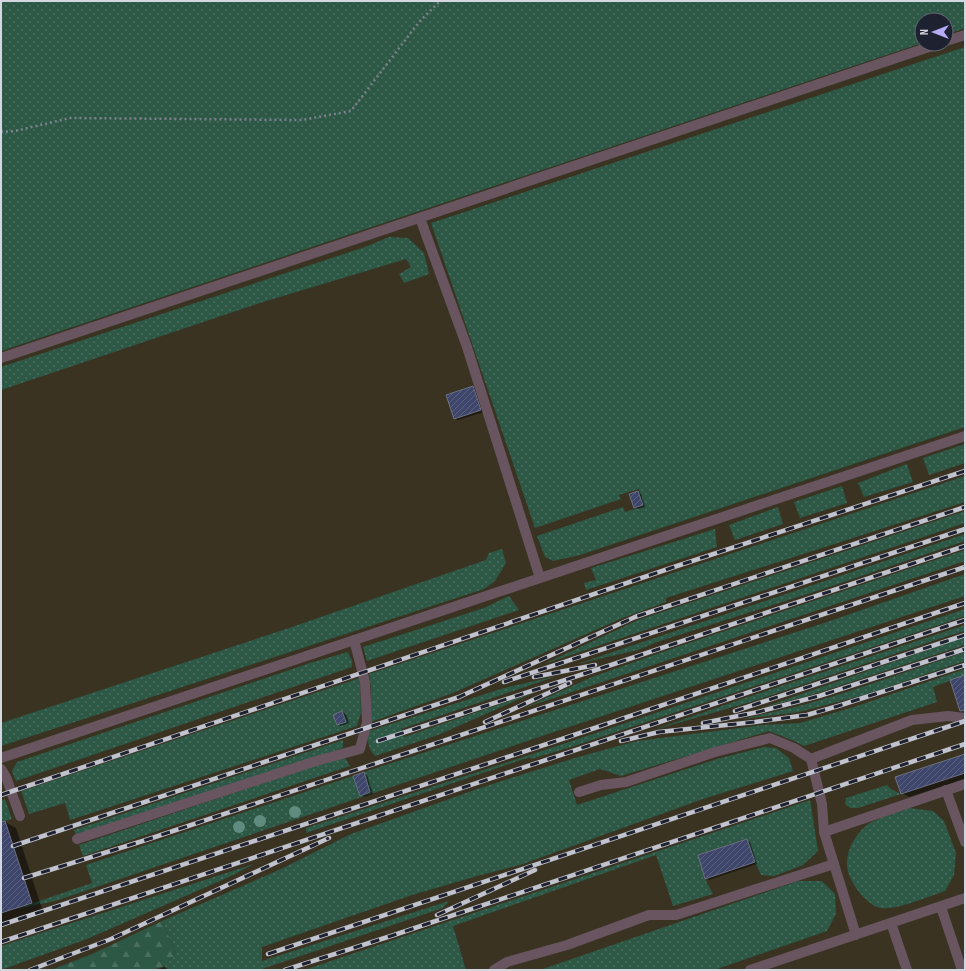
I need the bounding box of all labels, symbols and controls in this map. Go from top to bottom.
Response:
north arrow [914,12,954,52]
text: N [918,29,931,35]

